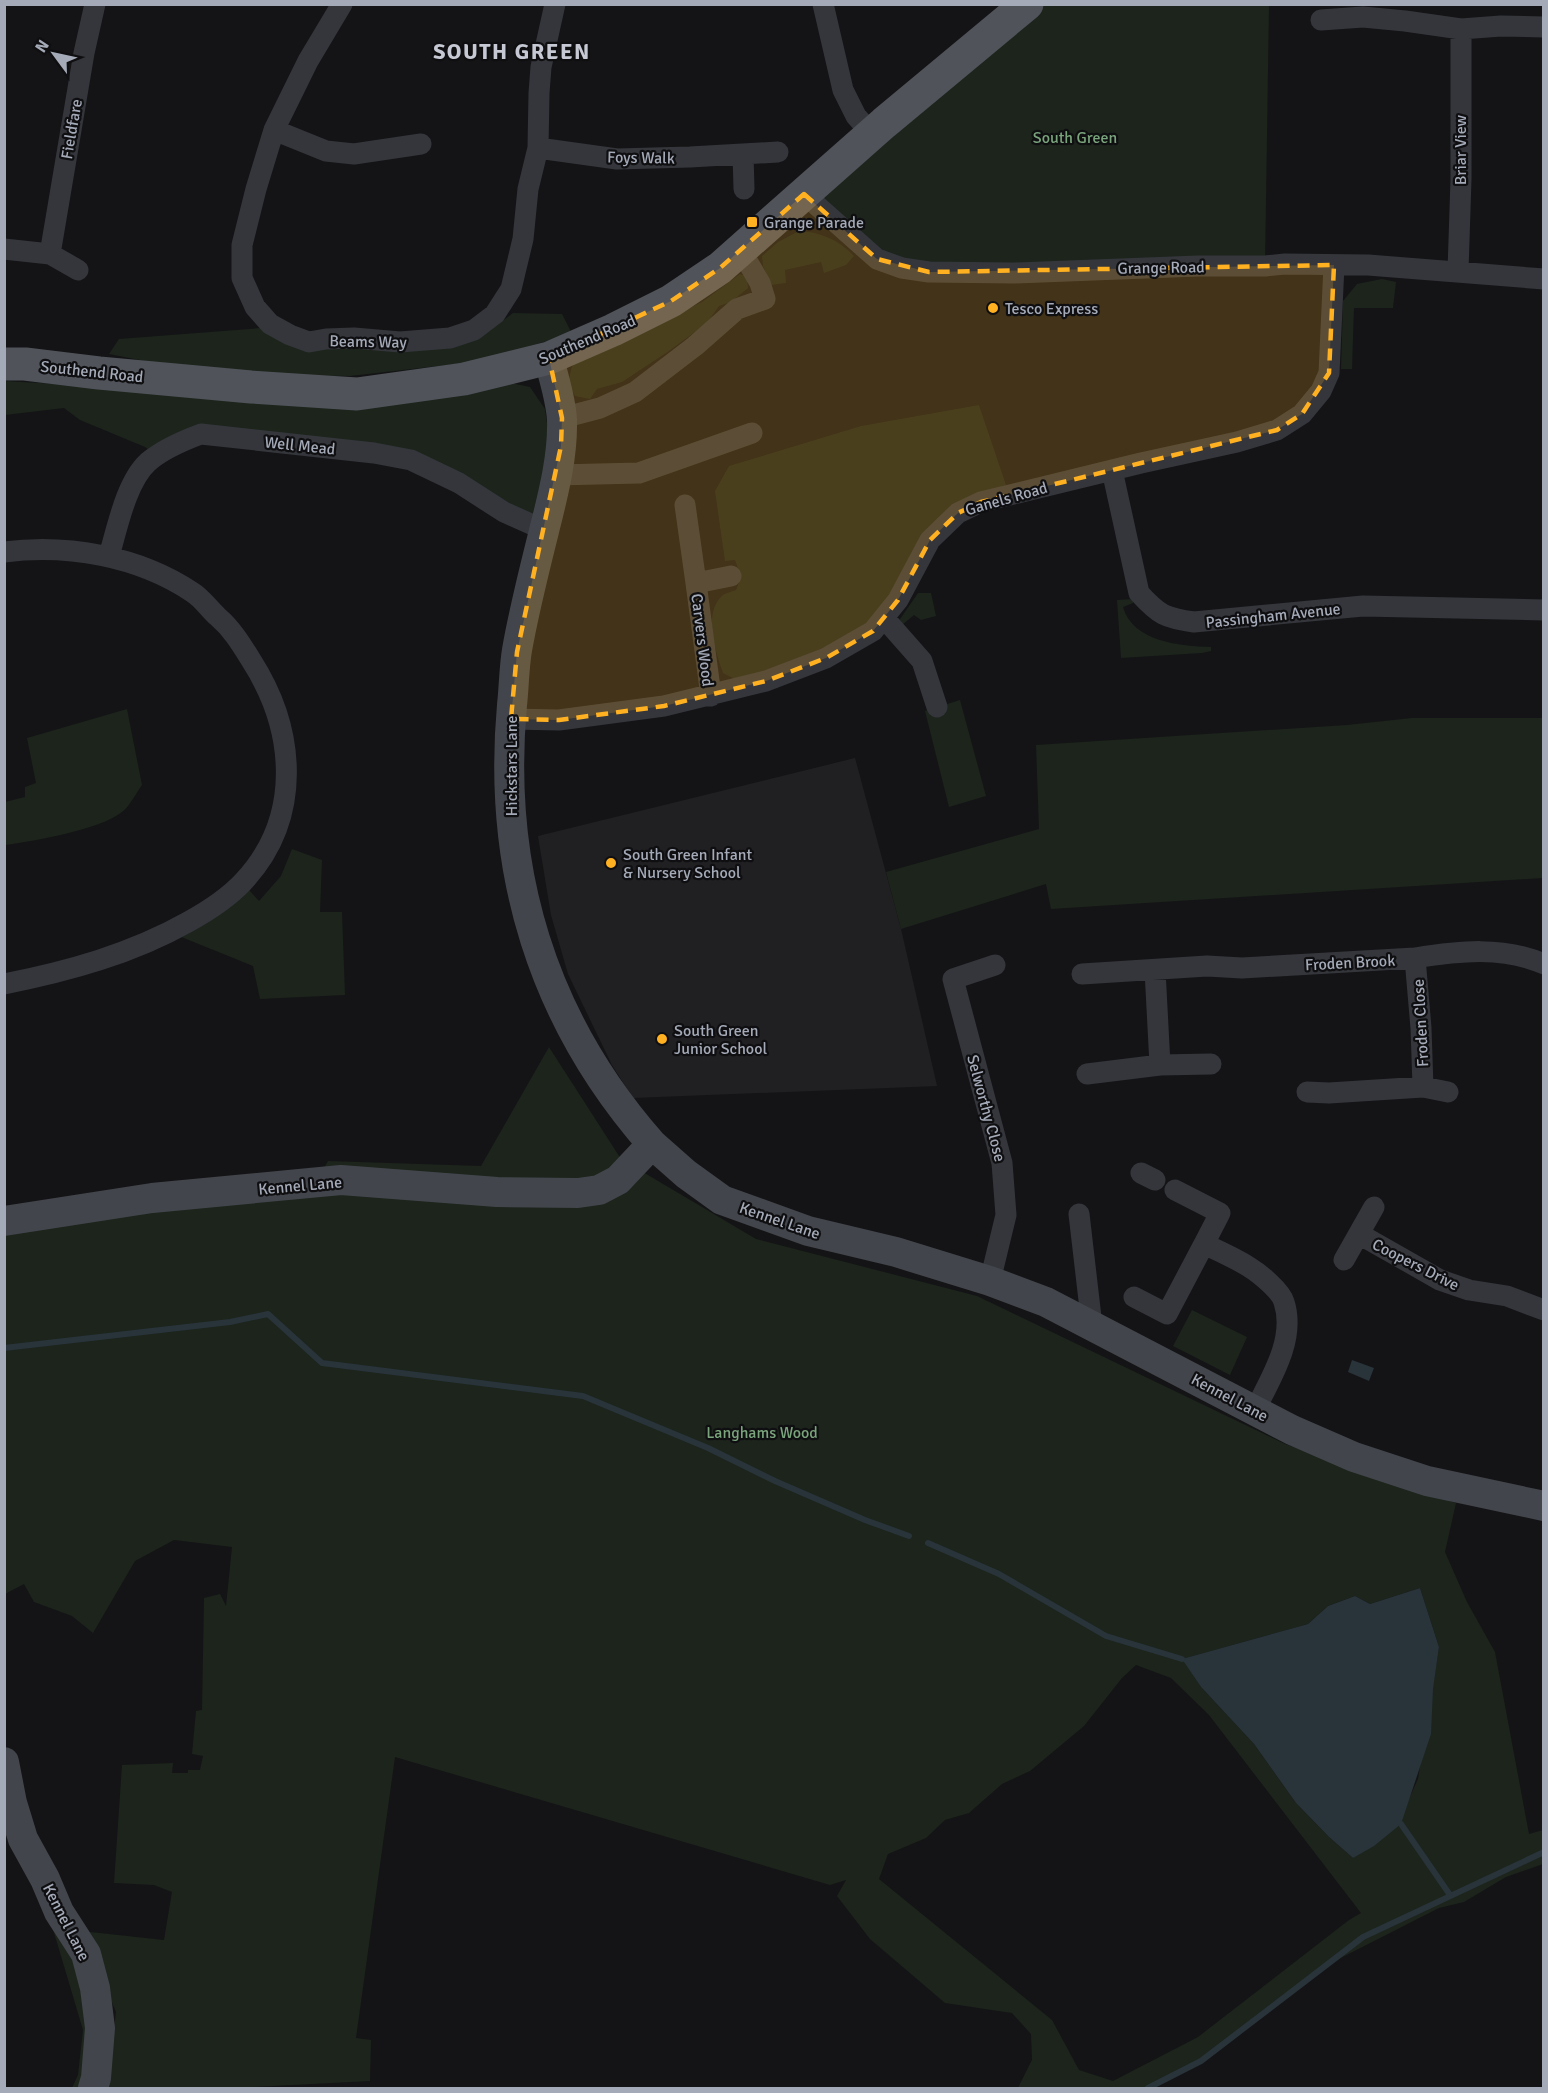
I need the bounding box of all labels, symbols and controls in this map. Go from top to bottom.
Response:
north arrow [24,24,84,84]
text: N [31,36,54,56]
district label: SOUTH GREEN [433,38,591,65]
street label: Fieldfare [57,97,87,161]
street label: Briar View [1451,114,1471,185]
park label: South Green [1033,128,1117,148]
street label: Foys Walk [607,147,675,169]
place label: Grange Parade [764,213,864,233]
marker: Grange Parade [745,215,759,229]
street label: Grange Road [1117,257,1205,279]
place label: Tesco Express [1005,299,1098,319]
marker: Tesco Express [986,301,1000,315]
street label: Southend Road [536,311,639,369]
street label: Beams Way [329,331,407,353]
street label: Southend Road [40,357,144,387]
street label: Well Mead [263,432,336,460]
street label: Ganels Road [963,478,1050,520]
street label: Carvers Wood [686,592,718,688]
street label: Passingham Avenue [1205,599,1342,633]
street label: Hickstars Lane [502,716,522,816]
place label: South Green Infant & Nursery School [623,845,753,883]
marker: South Green Infant & Nursery School [604,856,618,870]
street label: Froden Brook [1304,951,1396,975]
street label: Froden Close [1409,978,1433,1067]
place label: South Green Junior School [674,1021,768,1059]
marker: South Green Junior School [655,1032,669,1046]
street label: Selworthy Close [962,1053,1010,1164]
street label: Kennel Lane [257,1172,343,1200]
street label: Kennel Lane [737,1198,823,1244]
street label: Coopers Drive [1369,1234,1462,1295]
street label: Kennel Lane [1188,1369,1271,1426]
park label: Langhams Wood [706,1423,818,1443]
street label: Kennel Lane [38,1880,94,1964]

